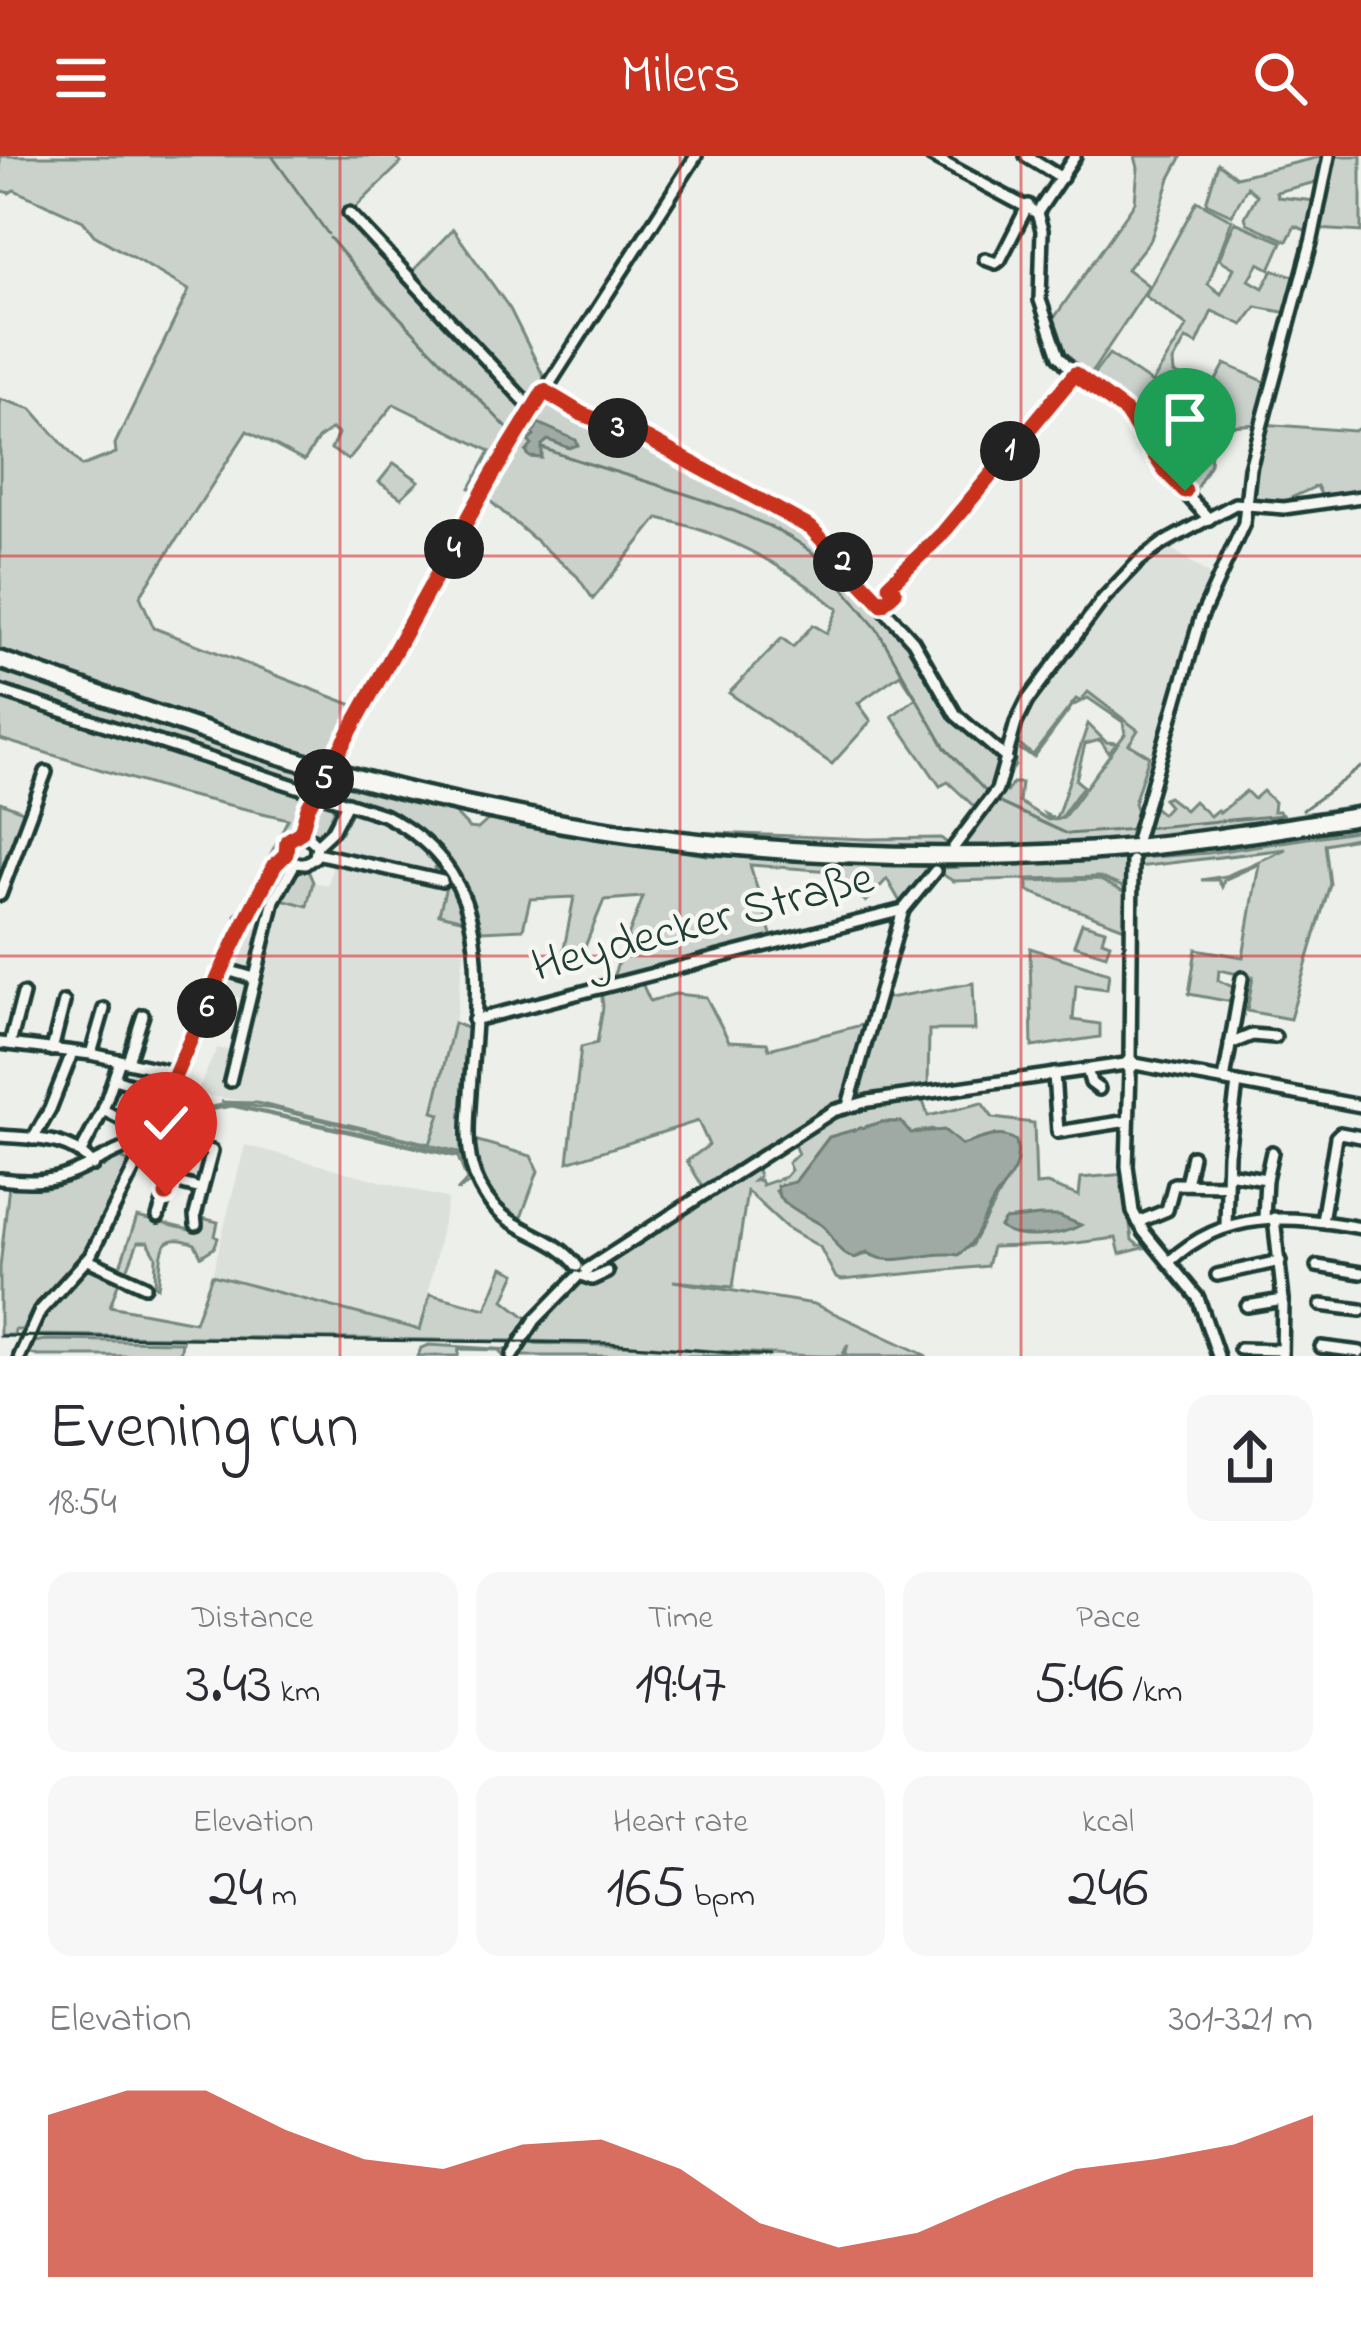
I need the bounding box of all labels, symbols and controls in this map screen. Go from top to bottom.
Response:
text: Milers [621,39,741,117]
icon: menu [48,45,114,111]
icon: search [1247,45,1313,111]
pin [1134,368,1236,491]
icon: arrive [1152,386,1218,452]
pin: 3 [588,398,648,458]
text: 3 [611,404,625,452]
pin: 1 [980,421,1040,481]
text: 1 [1005,427,1015,475]
pin: 4 [424,519,484,579]
text: 4 [447,525,461,573]
pin: 2 [813,532,873,592]
text: 2 [835,538,851,586]
pin: 5 [294,749,354,809]
text: 5 [315,755,333,803]
street label: Heydecker Straße [524,845,882,1003]
pin: 6 [177,978,237,1038]
text: 6 [200,984,214,1032]
pin [115,1072,217,1195]
icon: check [133,1090,199,1156]
text: Evening run [48,1382,359,1478]
button: share [1187,1395,1313,1521]
text: 18:54 [48,1475,117,1532]
text: Distance [192,1595,314,1643]
text: Time [648,1595,713,1643]
text: Pace [1076,1595,1140,1643]
text: 3.43 [185,1643,272,1730]
text: 19:47 [635,1643,726,1730]
text: 5:46 [1034,1643,1124,1730]
text: km [272,1669,320,1717]
text: /km [1124,1669,1183,1717]
text: Elevation [192,1799,314,1847]
text: Heart rate [613,1799,748,1847]
text: kcal [1082,1799,1134,1847]
text: 24 [209,1847,263,1934]
text: 165 [606,1847,686,1934]
text: 246 [1068,1847,1149,1934]
text: m [263,1873,297,1921]
text: bpm [686,1873,755,1921]
text: Elevation [48,1992,191,2049]
text: 301–321 m [1169,1992,1313,2049]

